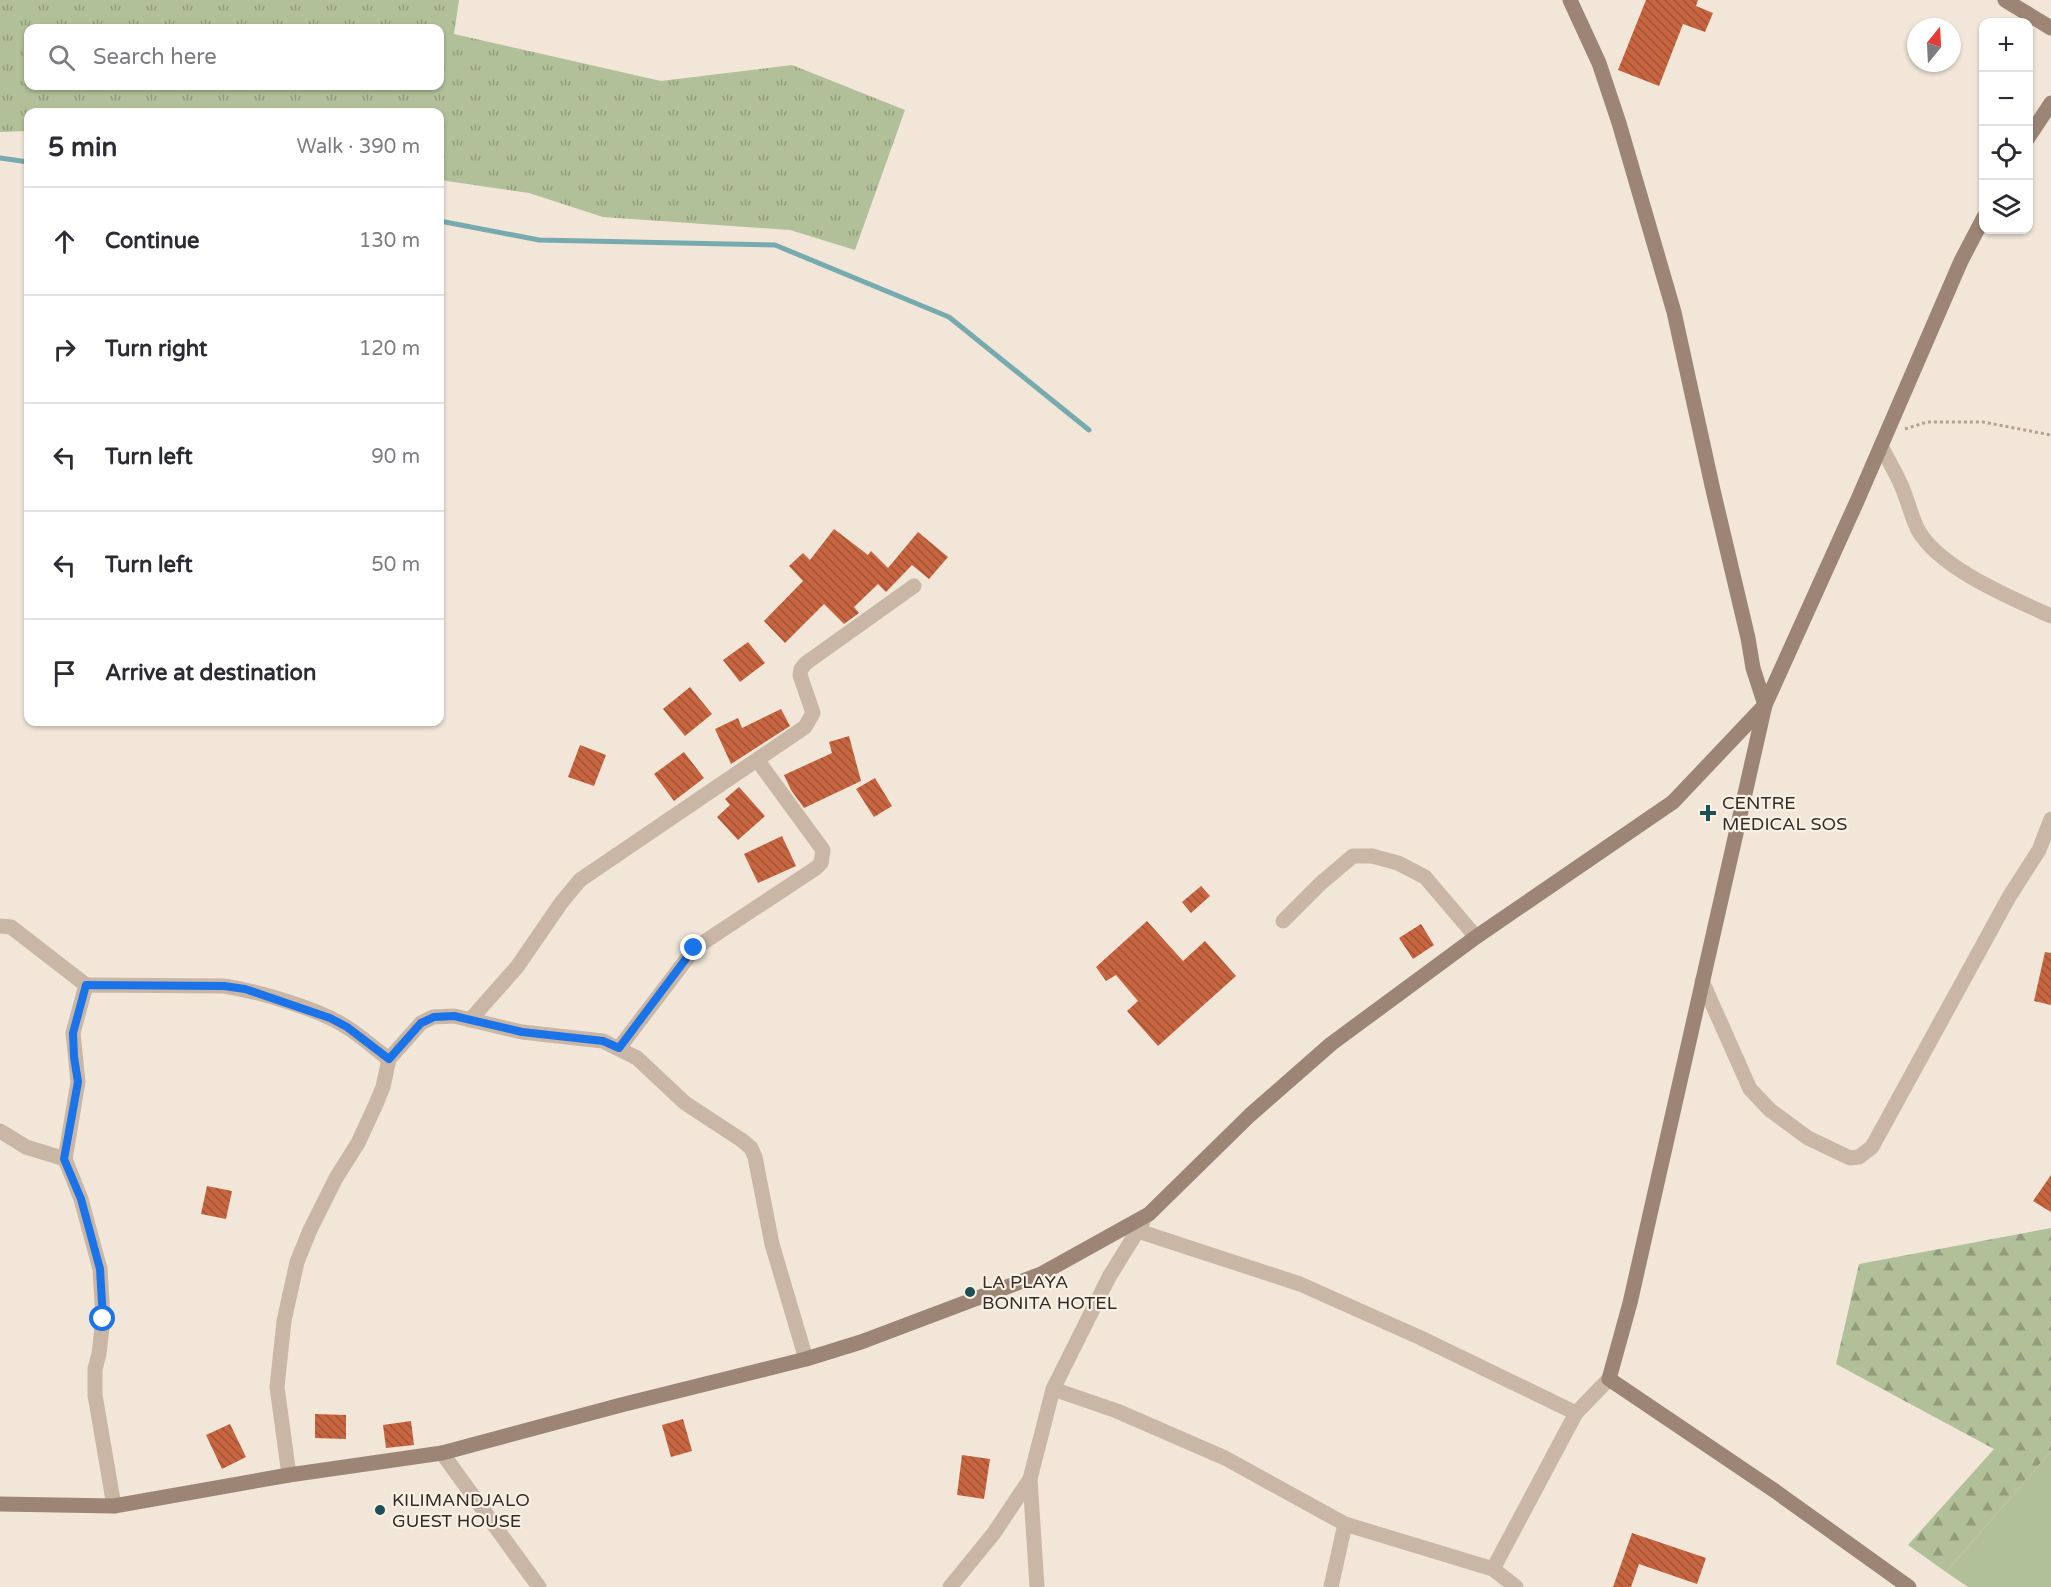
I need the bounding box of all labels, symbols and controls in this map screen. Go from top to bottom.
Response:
north arrow [1907,18,1961,72]
map controls [1979,18,2033,234]
button: + [1979,18,2033,72]
search box [24,24,444,90]
icon: search [45,41,78,74]
text: Search here [93,44,217,70]
button: − [1979,72,2033,126]
button: locate [1979,126,2033,180]
text: 5 min [48,132,117,163]
text: Walk · 390 m [297,135,420,159]
button: layers [1979,180,2033,234]
icon: ahead [48,225,81,258]
text: Continue [105,228,200,254]
text: 130 m [359,229,420,253]
icon: right [48,333,81,366]
text: Turn right [105,336,207,362]
text: 120 m [359,337,420,361]
icon: left [48,441,81,474]
text: Turn left [105,444,193,470]
text: 90 m [371,445,420,469]
icon: left [48,549,81,582]
text: Turn left [105,552,193,578]
text: 50 m [371,553,420,577]
icon: arrive [48,657,81,690]
text: Arrive at destination [105,660,316,686]
place label: CENTRE MEDICAL SOS [1722,792,1847,835]
marker: CENTRE MEDICAL SOS [1699,804,1717,822]
route end [680,934,706,960]
place label: LA PLAYA BONITA HOTEL [982,1271,1118,1314]
marker: LA PLAYA BONITA HOTEL [963,1285,977,1299]
route start [89,1305,115,1331]
place label: KILIMANDJALO GUEST HOUSE [392,1489,530,1532]
marker: KILIMANDJALO GUEST HOUSE [373,1503,387,1517]

